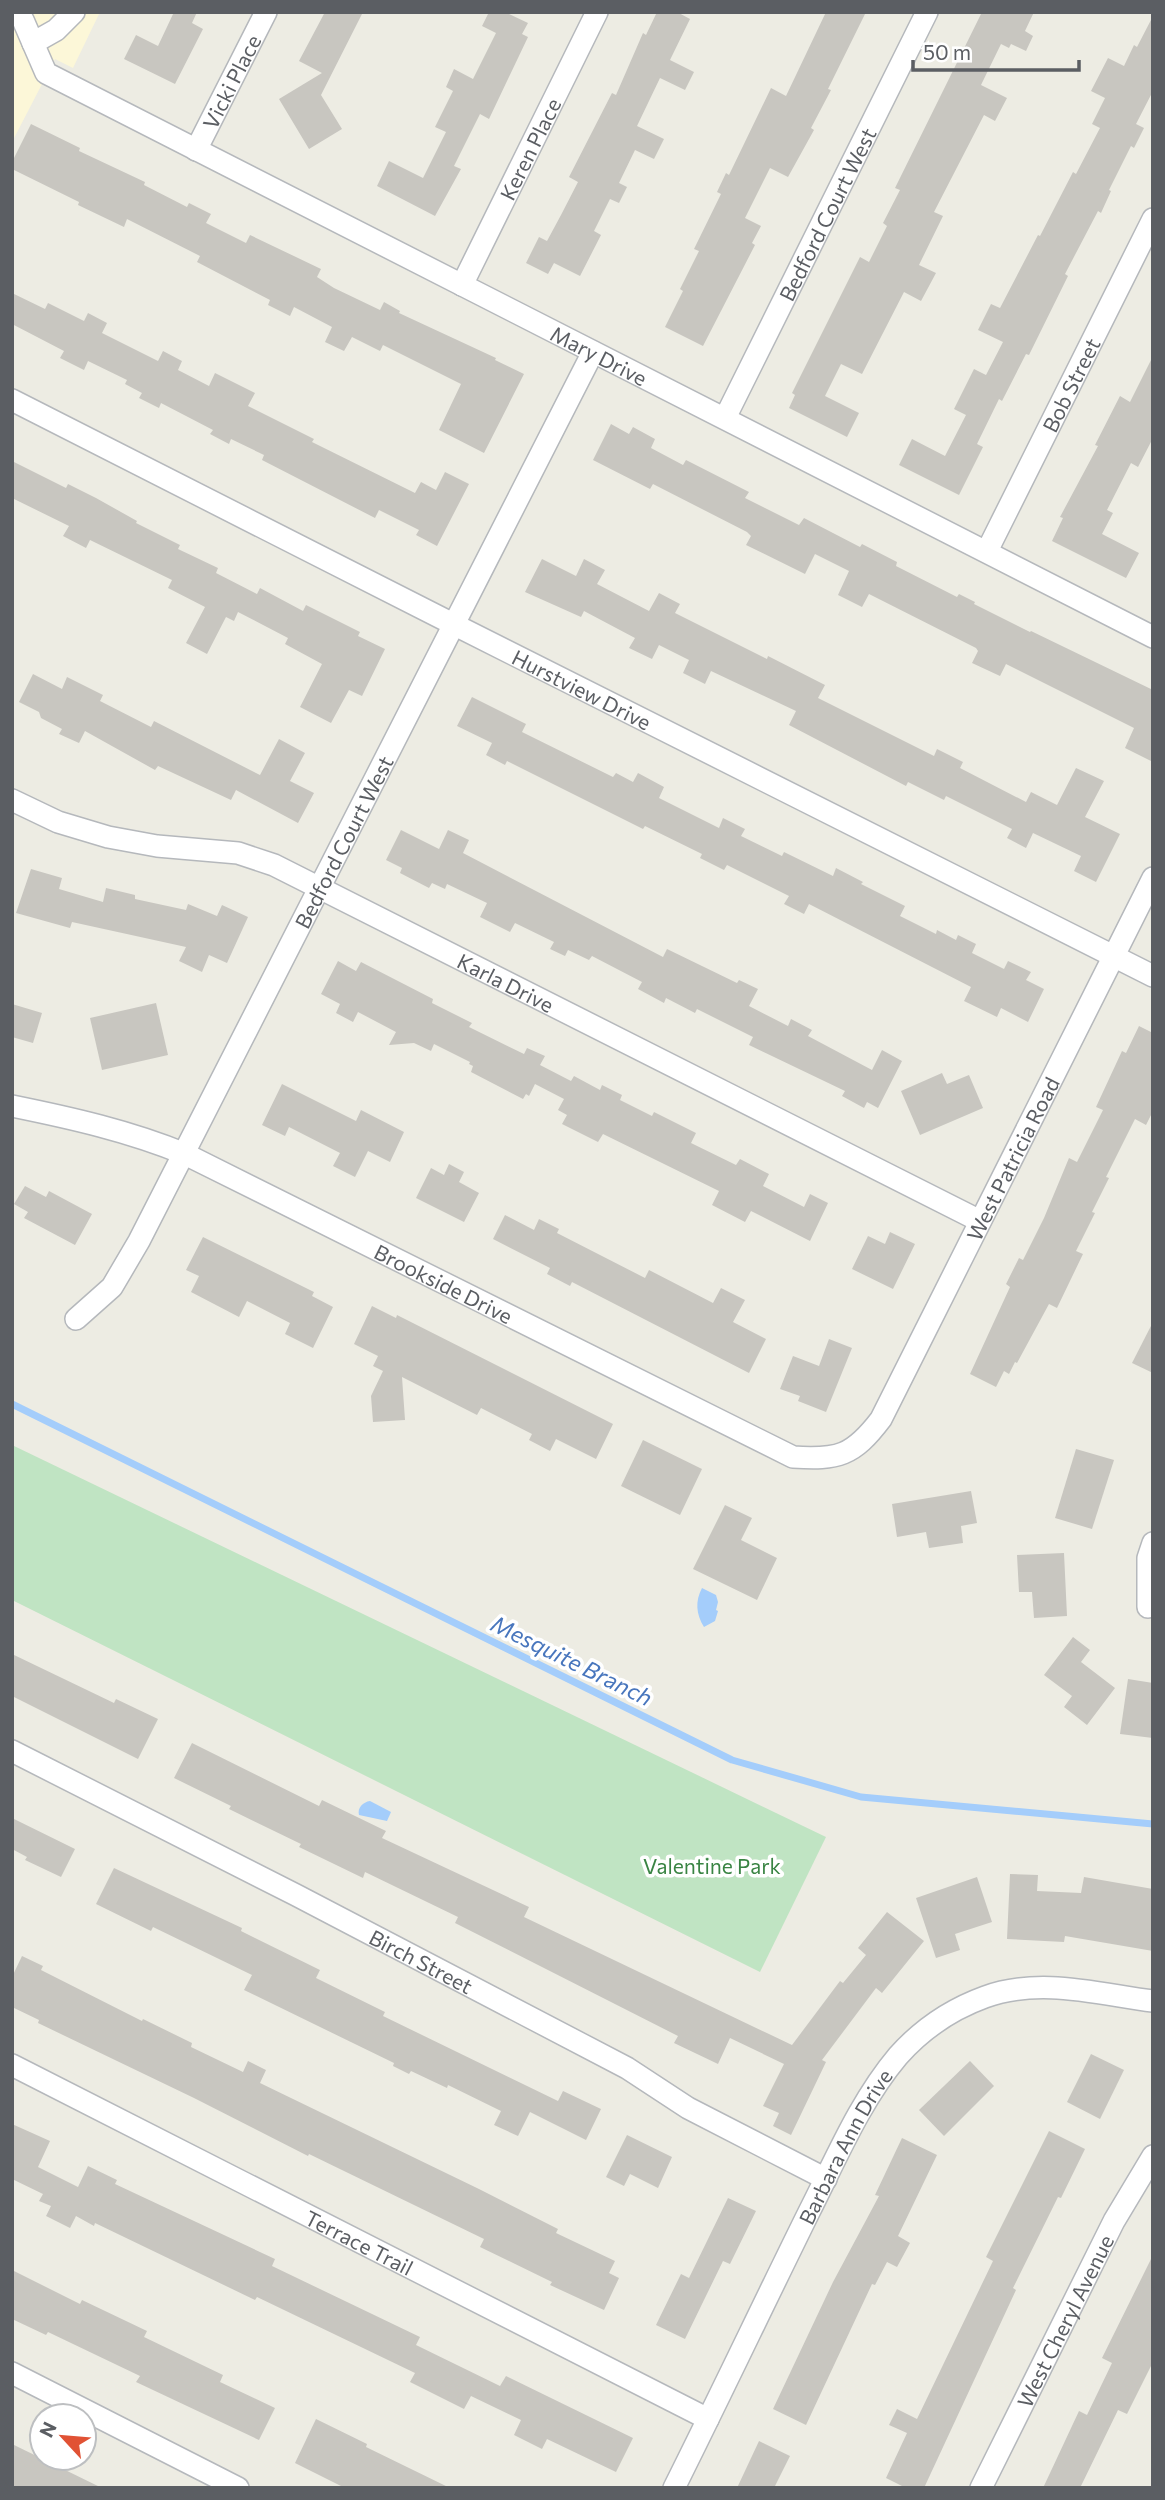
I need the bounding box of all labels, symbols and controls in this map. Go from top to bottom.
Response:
scale bar [913,28,1079,72]
street label: Vicki Place [197,30,265,132]
text: 50 m [923,39,971,64]
street label: Keren Place [494,94,565,204]
street label: Bedford Court West [773,123,880,305]
street label: Mary Drive [547,320,652,390]
street label: Bob Street [1036,333,1104,436]
street label: Hurstview Drive [508,643,656,734]
street label: Bedford Court West [289,751,397,932]
street label: Karla Drive [454,947,558,1017]
street label: West Patricia Road [960,1073,1064,1244]
street label: Brookside Drive [371,1238,517,1328]
water label: Mesquite Branch [487,1609,657,1711]
park label: Valentine Park [643,1853,781,1878]
street label: Birch Street [366,1923,477,1998]
street label: Barbara Ann Drive [793,2063,896,2228]
street label: Terrace Trail [302,2204,418,2280]
street label: West Cheryl Avenue [1011,2230,1118,2411]
north arrow [28,2402,98,2472]
text: N [34,2418,61,2441]

